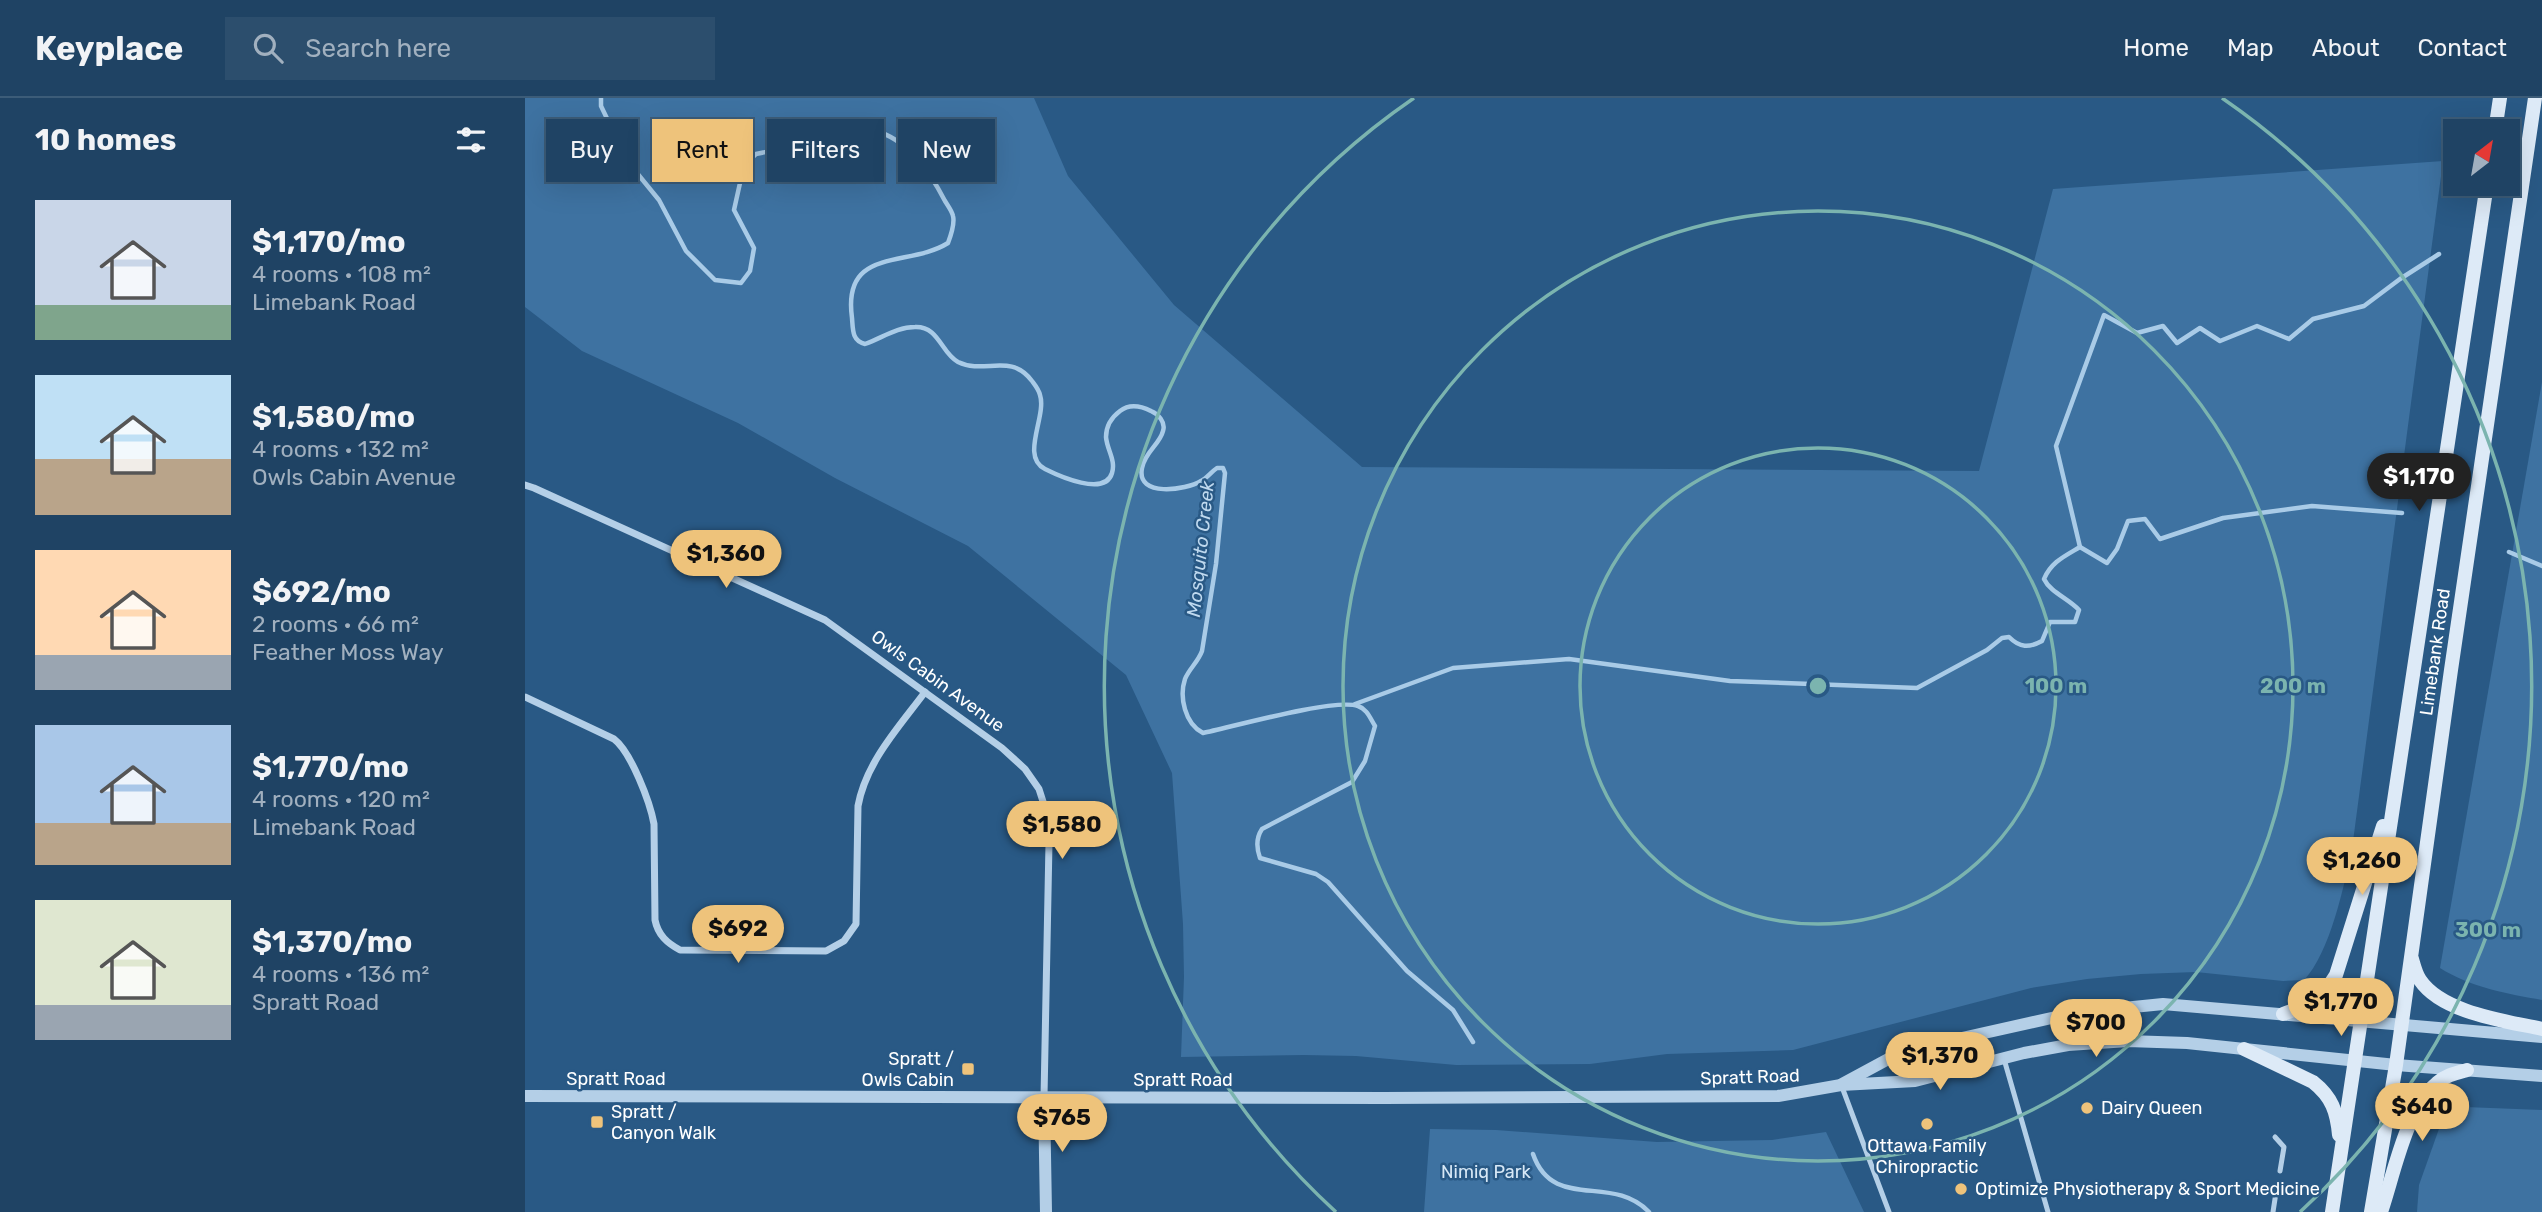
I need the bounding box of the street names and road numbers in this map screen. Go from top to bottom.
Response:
street label: Limebank Road [2415,587,2455,717]
street label: Owls Cabin Avenue [867,625,1009,737]
street label: Spratt Road [1700,1064,1800,1090]
street label: Spratt Road [566,1068,666,1090]
street label: Spratt Road [1133,1069,1233,1091]

